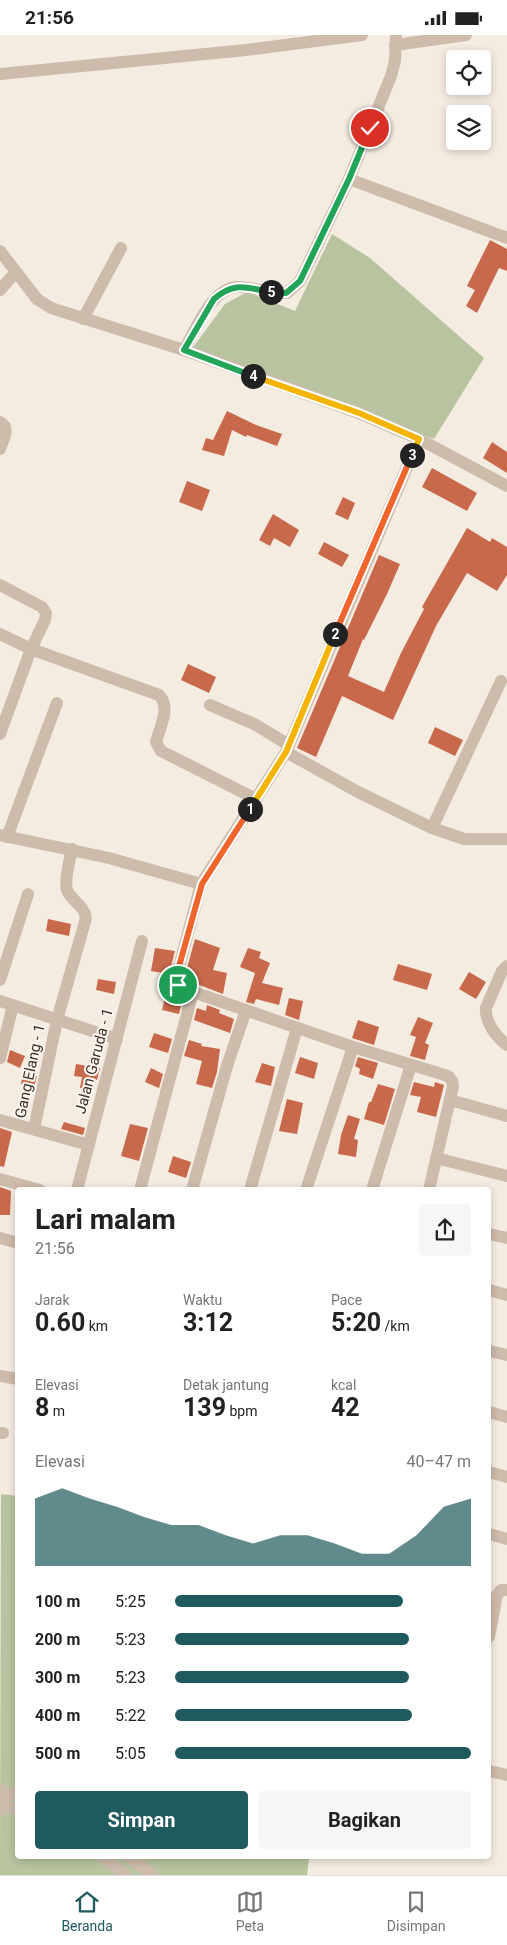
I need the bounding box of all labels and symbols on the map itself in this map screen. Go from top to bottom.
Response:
pin [349,107,391,149]
pin: 5 [258,279,284,305]
pin: 4 [240,363,266,389]
pin: 3 [400,443,424,467]
pin: 2 [322,621,348,647]
pin: 1 [238,797,262,821]
pin [157,964,199,1006]
street label: Jalan Garuda - 1 [71,1006,117,1116]
street label: Gang Elang - 1 [11,1022,49,1120]

